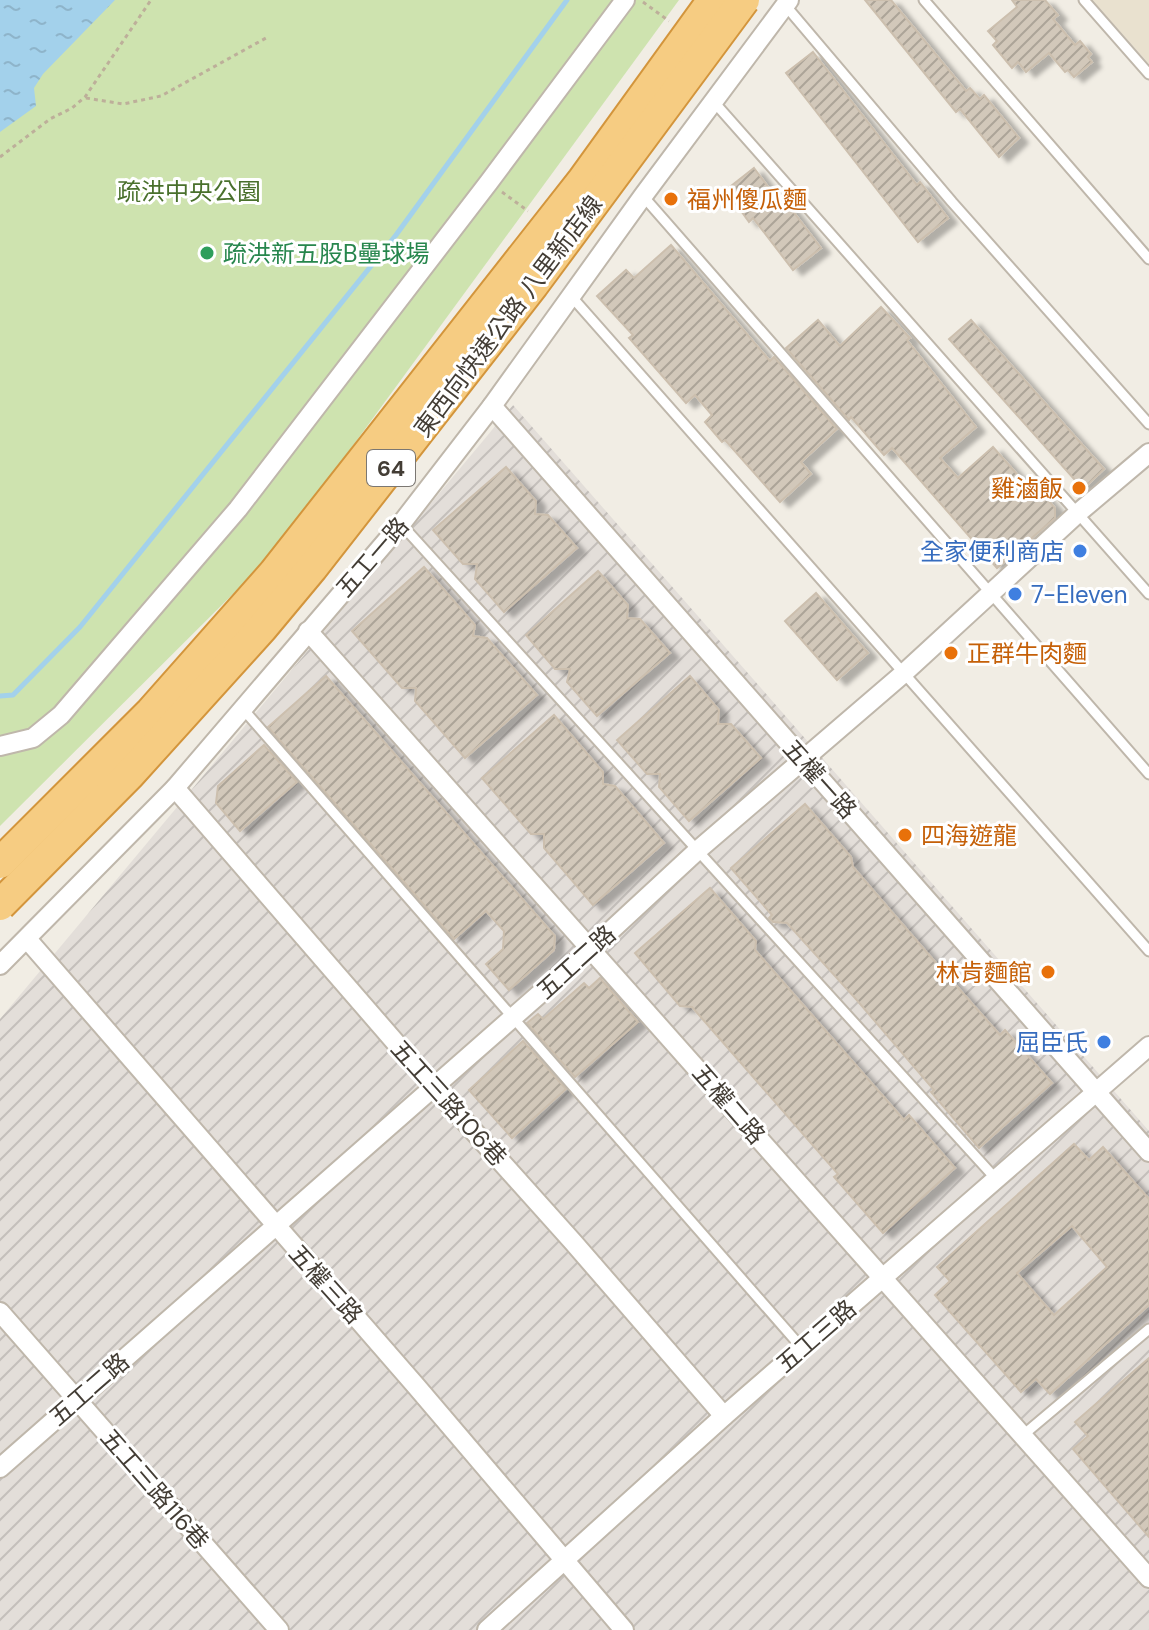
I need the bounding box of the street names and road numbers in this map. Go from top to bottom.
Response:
street label: 東西向快速公路 八里新店線 [407,189,609,443]
road number: 64 [367,450,415,486]
street label: 五工一路 [329,511,415,603]
street label: 五權一路 [776,733,864,825]
street label: 五工二路 [530,918,622,1006]
street label: 五工三路106巷 [384,1034,514,1172]
street label: 五權二路 [686,1058,772,1150]
street label: 五權三路 [282,1238,370,1330]
street label: 五工三路 [770,1293,862,1379]
street label: 五工二路 [43,1346,135,1432]
street label: 五工三路116巷 [94,1422,216,1556]

